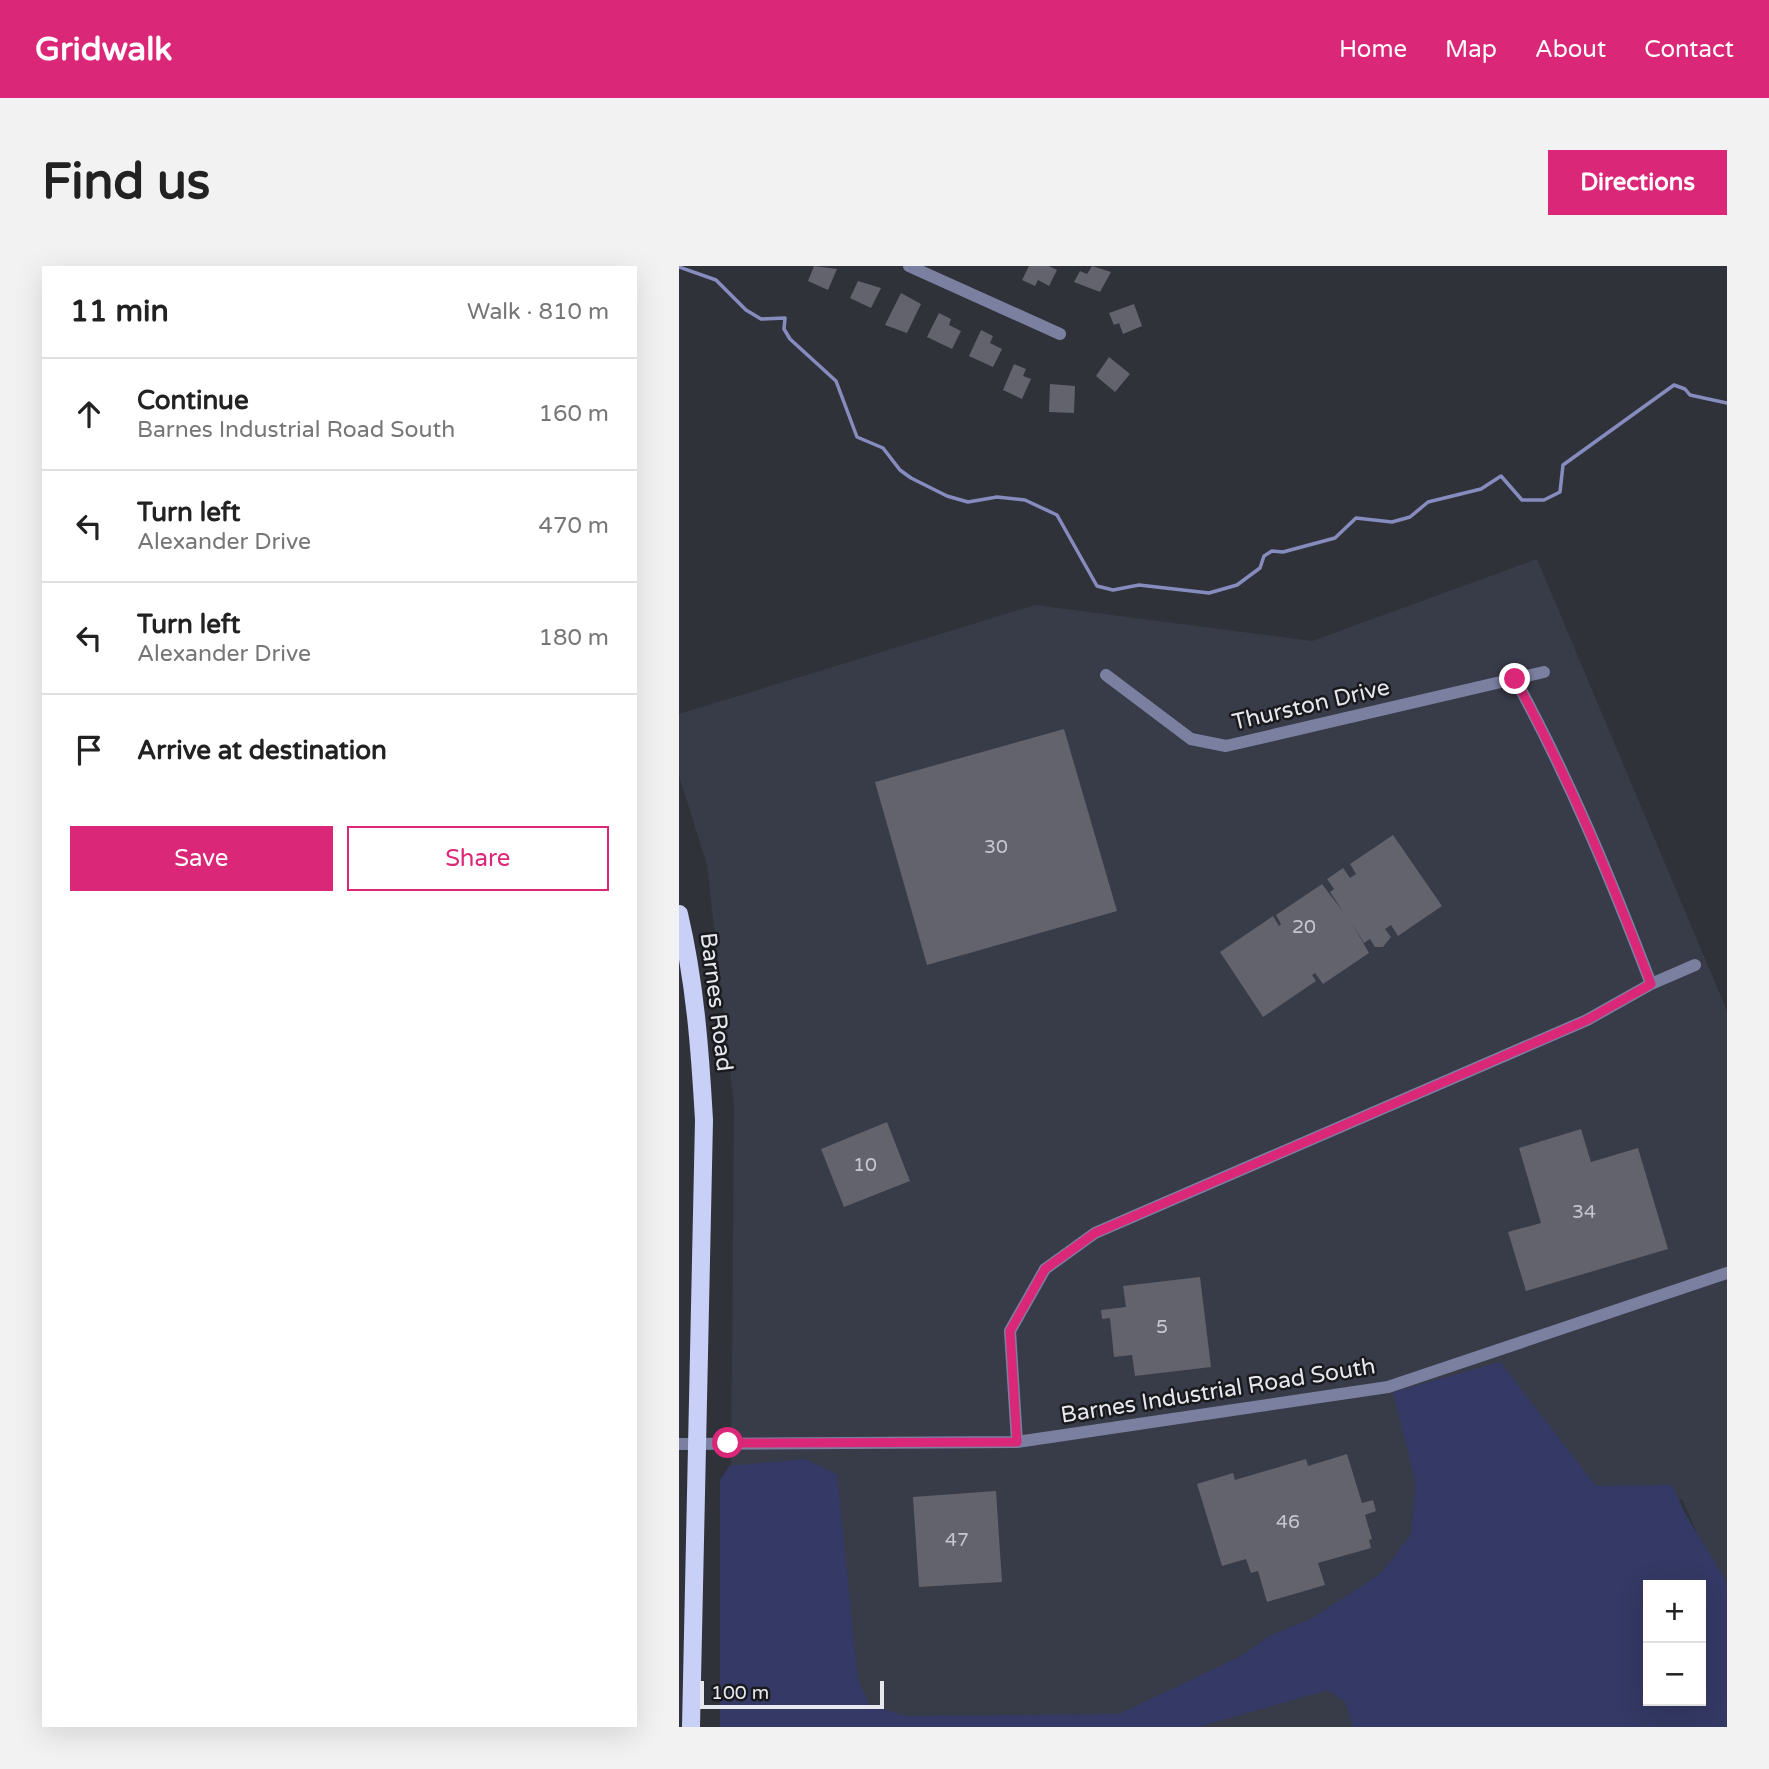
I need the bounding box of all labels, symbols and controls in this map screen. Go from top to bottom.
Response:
text: Gridwalk [35,30,172,69]
text: Home [1339,35,1407,64]
text: Map [1445,35,1497,64]
text: About [1535,35,1606,64]
text: Contact [1644,35,1734,64]
button: Directions [1548,150,1727,215]
text: Find us [42,153,210,212]
text: 11 min [70,293,169,330]
text: Walk · 810 m [467,298,609,326]
text: Continue [137,385,249,416]
icon: ahead [70,395,108,433]
text: 160 m [539,400,609,428]
text: Barnes Industrial Road South [137,416,455,444]
text: Turn left [137,497,240,528]
icon: left [70,507,108,545]
text: 470 m [539,512,609,540]
text: Alexander Drive [137,528,311,556]
text: Turn left [137,609,240,640]
icon: left [70,619,108,657]
text: 180 m [539,624,609,652]
text: Alexander Drive [137,640,311,668]
route end [1499,663,1530,694]
street label: Thurston Drive [1230,673,1392,737]
icon: arrive [70,731,108,769]
text: Arrive at destination [137,735,387,766]
button: Save [70,826,333,891]
button: Share [347,826,609,891]
house number: 30 [984,836,1008,858]
house number: 20 [1292,916,1316,938]
street label: Barnes Road [694,931,738,1073]
house number: 10 [853,1154,877,1176]
house number: 34 [1572,1201,1596,1223]
house number: 5 [1156,1316,1168,1338]
street label: Barnes Industrial Road South [1059,1352,1377,1430]
route start [712,1427,743,1458]
house number: 46 [1276,1511,1300,1533]
house number: 47 [945,1529,969,1551]
map controls [1643,1580,1706,1706]
button: + [1643,1580,1706,1643]
button: − [1643,1643,1706,1706]
scale bar [700,1678,884,1710]
text: 100 m [711,1682,769,1704]

